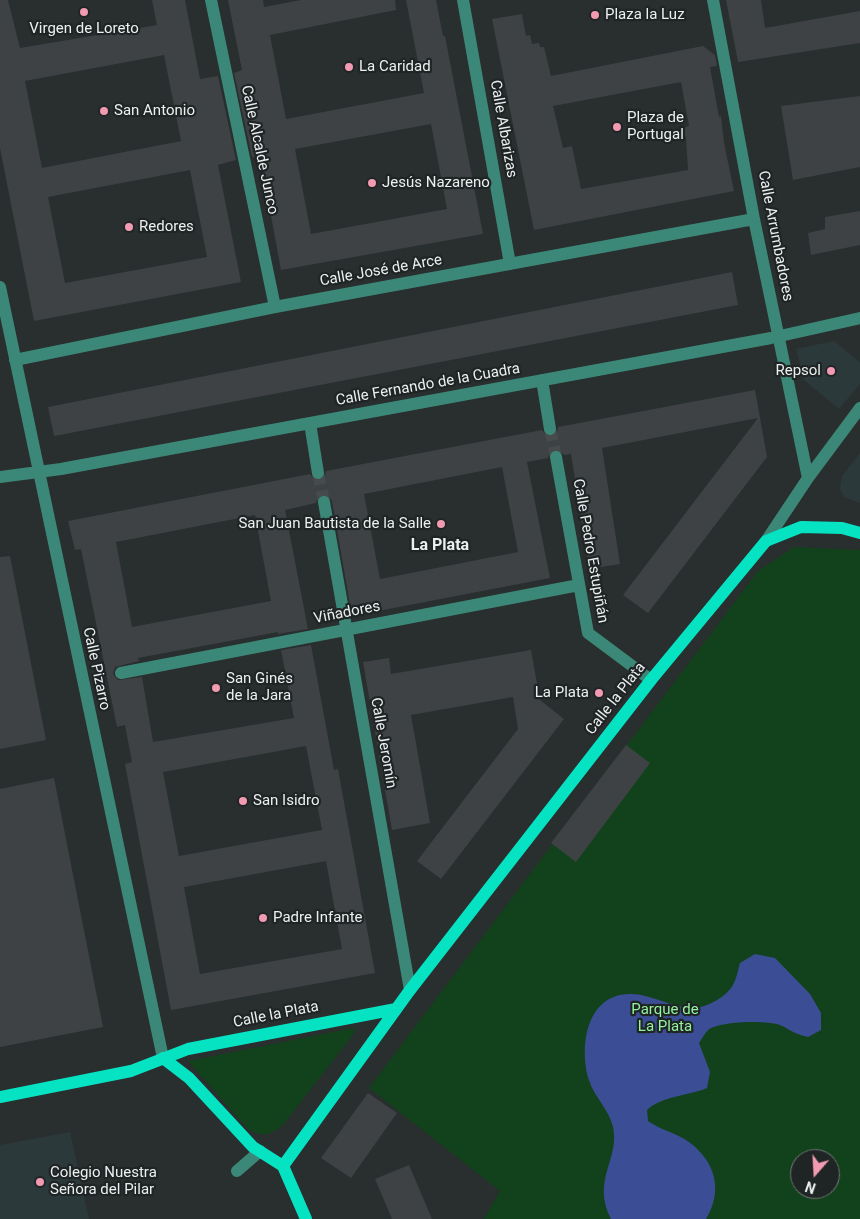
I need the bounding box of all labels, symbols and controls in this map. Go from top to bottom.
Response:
marker: Virgen de Loreto [78,6,90,18]
place label: Plaza la Luz [605,6,685,24]
marker: Plaza la Luz [589,9,601,21]
place label: Virgen de Loreto [29,20,139,38]
place label: La Caridad [359,58,431,76]
marker: La Caridad [343,61,355,73]
street label: Calle Albarizas [486,79,520,179]
street label: Calle Alcalde Junco [237,84,281,216]
place label: San Antonio [114,102,195,120]
marker: San Antonio [98,105,110,117]
place label: Plaza de Portugal [627,109,684,144]
marker: Plaza de Portugal [611,121,623,133]
street label: Calle Arrumbadores [754,169,796,303]
place label: Jesús Nazareno [382,174,490,192]
marker: Jesús Nazareno [366,177,378,189]
place label: Redores [139,218,194,236]
marker: Redores [123,221,135,233]
street label: Calle José de Arce [318,251,444,291]
street label: Calle Fernando de la Cuadra [334,360,522,410]
place label: Repsol [775,362,821,380]
marker: Repsol [825,365,837,377]
street label: Calle Pedro Estupiñán [568,477,612,625]
place label: San Juan Bautista de la Salle [238,515,431,533]
marker: San Juan Bautista de la Salle [435,518,447,530]
district label: La Plata [411,536,469,556]
street label: Viñadores [312,598,382,628]
street label: Calle Pizarro [78,626,114,712]
street label: Calle la Plata [582,659,650,739]
place label: San Ginés de la Jara [226,670,293,705]
marker: San Ginés de la Jara [210,682,222,694]
place label: La Plata [535,684,589,702]
marker: La Plata [593,687,605,699]
street label: Calle Jeromín [366,696,400,790]
place label: San Isidro [253,792,319,810]
marker: San Isidro [237,795,249,807]
place label: Padre Infante [273,909,363,927]
marker: Padre Infante [257,912,269,924]
street label: Calle la Plata [232,998,320,1032]
park label: Parque de La Plata [631,1001,699,1036]
north arrow [790,1149,840,1199]
place label: Colegio Nuestra Señora del Pilar [50,1164,157,1199]
marker: Colegio Nuestra Señora del Pilar [34,1176,46,1188]
text: N [803,1178,818,1196]

